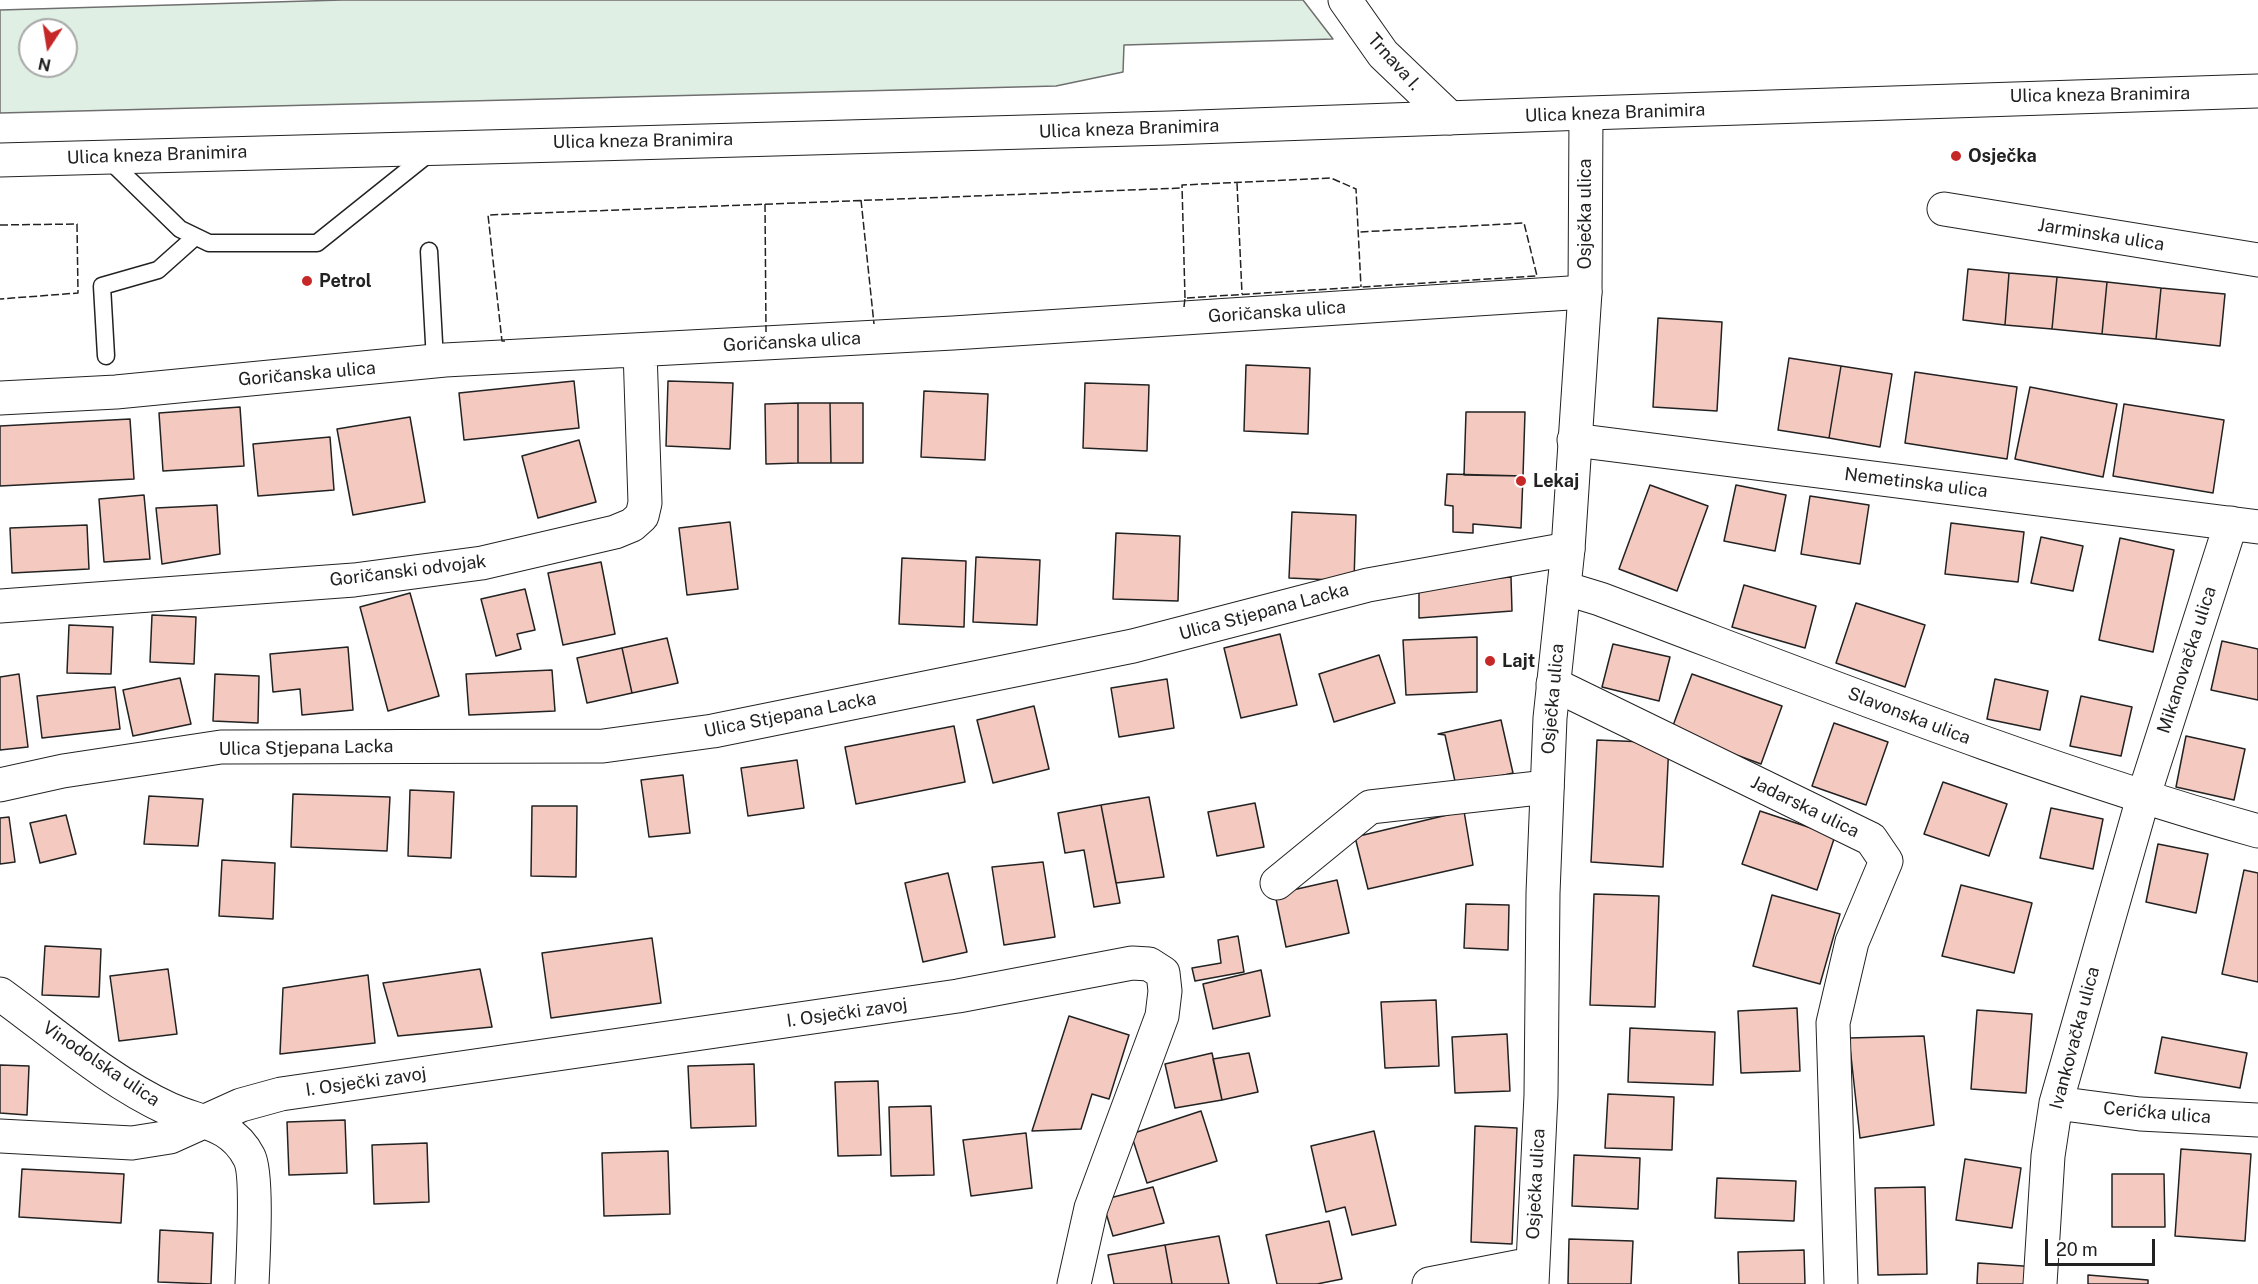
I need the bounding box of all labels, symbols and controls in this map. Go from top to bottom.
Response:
north arrow [18,18,78,78]
street label: Trnava I. [1363,29,1425,95]
text: N [36,54,53,75]
street label: Ulica kneza Branimira [2010,83,2190,107]
street label: Ulica kneza Branimira [1524,99,1706,127]
street label: Ulica kneza Branimira [1038,115,1220,143]
street label: Ulica kneza Branimira [553,129,733,153]
street label: Ulica kneza Branimira [66,141,248,169]
place label: Osječka [1968,145,2037,167]
marker: Osječka [1949,149,1963,163]
street label: Osječka ulica [1574,158,1596,270]
street label: Jarminska ulica [2036,214,2166,256]
place label: Petrol [319,270,372,292]
marker: Petrol [300,274,314,288]
street label: Goričanska ulica [1207,296,1347,328]
street label: Goričanska ulica [722,328,862,356]
street label: Goričanska ulica [237,357,377,391]
street label: Nemetinska ulica [1843,463,1989,503]
place label: Lekaj [1533,470,1579,492]
marker: Lekaj [1514,474,1528,488]
street label: Goričanski odvojak [328,551,488,591]
street label: Ulica Stjepana Lacka [1177,579,1351,645]
street label: Mikanovačka ulica [2153,584,2221,736]
street label: Osječka ulica [1537,643,1569,755]
place label: Lajt [1502,650,1535,672]
marker: Lajt [1483,654,1497,668]
street label: Slavonska ulica [1845,683,1973,749]
street label: Ulica Stjepana Lacka [702,688,878,742]
street label: Ulica Stjepana Lacka [218,736,394,760]
street label: Jadarska ulica [1747,771,1863,843]
street label: Ivankovačka ulica [2046,964,2104,1112]
street label: I. Osječki zavoj [785,994,909,1032]
street label: Vinodolska ulica [38,1017,164,1111]
street label: I. Osječki zavoj [304,1063,428,1101]
street label: Cerićka ulica [2102,1098,2212,1128]
street label: Osječka ulica [1522,1128,1550,1240]
scale bar [2048,1227,2158,1265]
text: 20 m [2056,1239,2098,1260]

